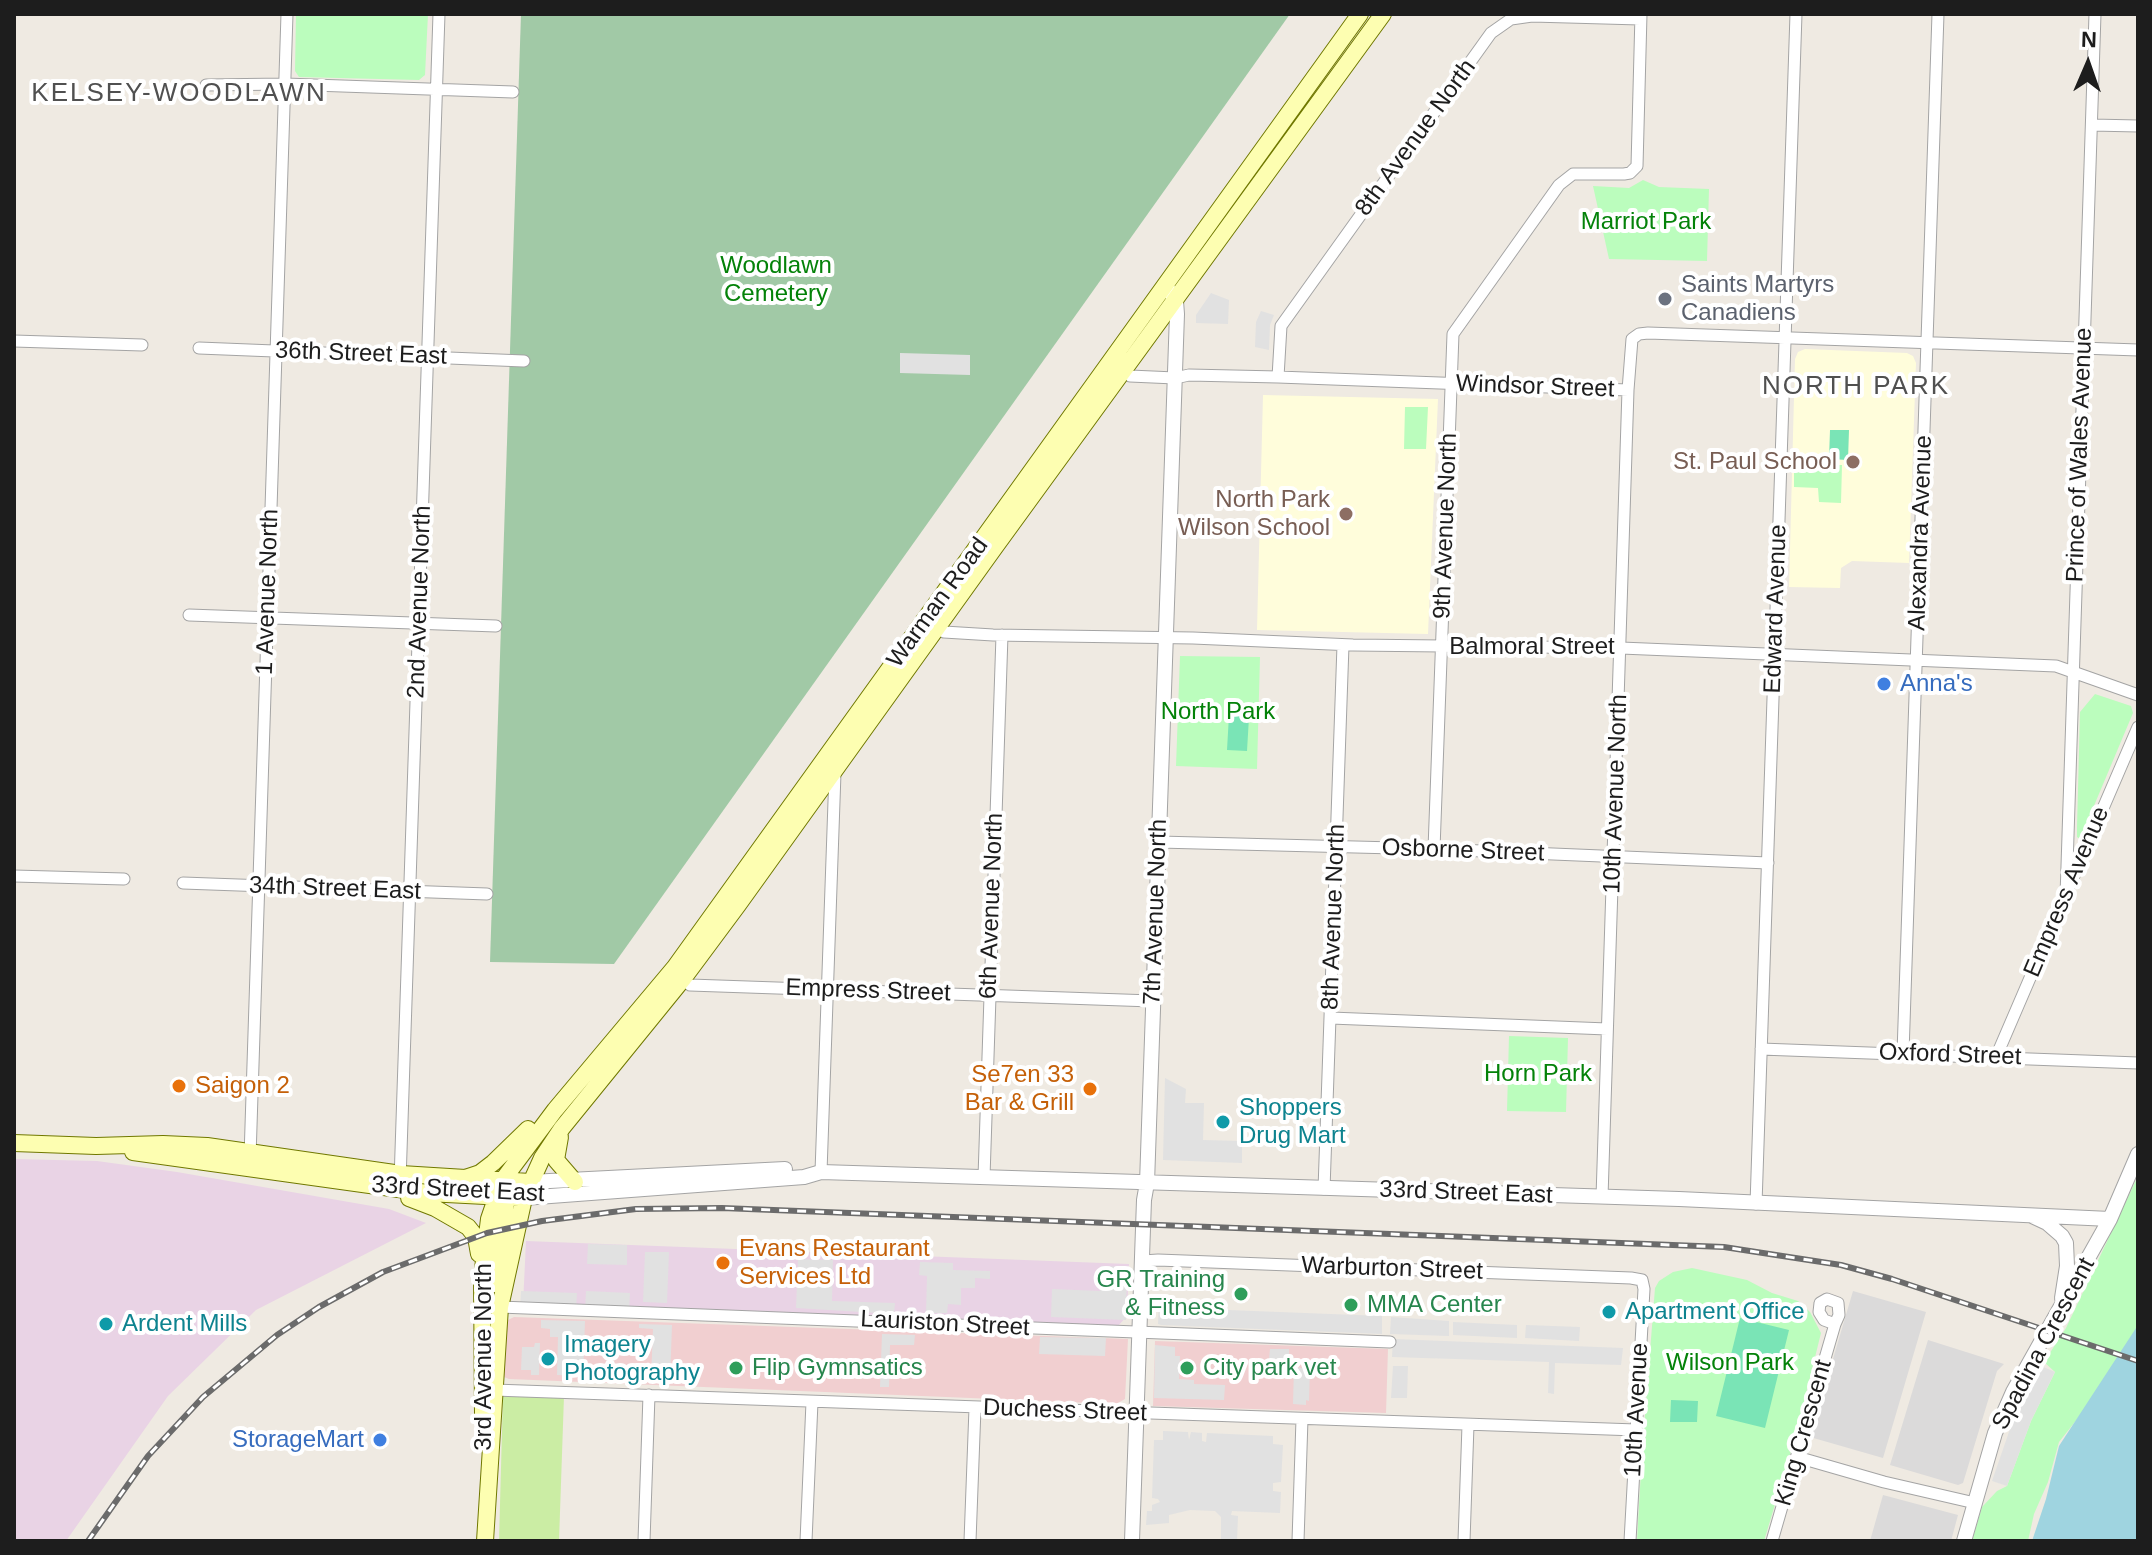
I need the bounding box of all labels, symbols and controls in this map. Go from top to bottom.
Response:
north arrow [2048,24,2128,104]
text: N [2080,27,2097,52]
street label: 8th Avenue North [1350,54,1482,222]
district label: KELSEY-WOODLAWN [31,78,327,110]
park label: Marriot Park [1581,208,1711,236]
park label: Woodlawn Cemetery [720,252,832,308]
place label: Saints Martyrs Canadiens [1681,271,1834,327]
marker: Saints Martyrs Canadiens [1656,290,1674,308]
street label: Prince of Wales Avenue [2061,327,2099,583]
street label: 36th Street East [274,337,448,371]
street label: Windsor Street [1455,370,1615,404]
district label: NORTH PARK [1762,371,1950,403]
street label: 9th Avenue North [1428,432,1464,620]
street label: Alexandra Avenue [1903,435,1939,631]
place label: St. Paul School [1673,448,1837,476]
marker: St. Paul School [1844,453,1862,471]
place label: North Park Wilson School [1178,486,1330,542]
street label: 2nd Avenue North [402,505,438,699]
marker: North Park Wilson School [1337,505,1355,523]
street label: 1 Avenue North [251,508,285,676]
street label: Edward Avenue [1759,524,1793,694]
street label: Warman Road [881,532,995,674]
street label: Balmoral Street [1449,633,1615,661]
place label: Anna's [1900,670,1973,698]
marker: Anna's [1875,675,1893,693]
street label: 10th Avenue North [1598,694,1634,894]
park label: North Park [1161,698,1275,726]
street label: Empress Avenue [2018,802,2116,982]
street label: 6th Avenue North [974,812,1010,1000]
street label: 7th Avenue North [1138,818,1174,1006]
street label: 8th Avenue North [1316,823,1352,1011]
street label: Osborne Street [1381,834,1545,868]
street label: 34th Street East [248,872,422,906]
street label: Empress Street [785,974,951,1008]
street label: Oxford Street [1878,1038,2022,1072]
park label: Horn Park [1484,1060,1592,1088]
place label: Se7en 33 Bar & Grill [965,1061,1074,1117]
place label: Saigon 2 [195,1072,290,1100]
marker: Saigon 2 [170,1077,188,1095]
marker: Se7en 33 Bar & Grill [1081,1080,1099,1098]
place label: Shoppers Drug Mart [1239,1094,1346,1150]
marker: Shoppers Drug Mart [1214,1113,1232,1131]
street label: 33rd Street East [371,1171,545,1209]
street label: 33rd Street East [1379,1176,1553,1210]
place label: Evans Restaurant Services Ltd [739,1235,930,1291]
street label: Warburton Street [1301,1251,1483,1287]
street label: Spadina Crescent [1987,1253,2101,1435]
marker: Evans Restaurant Services Ltd [714,1254,732,1272]
street label: 3rd Avenue North [470,1263,498,1451]
place label: GR Training & Fitness [1097,1266,1225,1322]
marker: GR Training & Fitness [1232,1285,1250,1303]
place label: MMA Center [1367,1291,1502,1319]
marker: MMA Center [1342,1296,1360,1314]
place label: Apartment Office [1625,1298,1805,1326]
marker: Apartment Office [1600,1303,1618,1321]
street label: Lauriston Street [860,1305,1030,1343]
place label: Ardent Mills [122,1310,247,1338]
marker: Ardent Mills [97,1315,115,1333]
place label: Imagery Photography [564,1331,700,1387]
street label: 10th Avenue [1619,1342,1655,1478]
park label: Wilson Park [1666,1349,1794,1377]
marker: Imagery Photography [539,1350,557,1368]
place label: Flip Gymnsatics [752,1354,923,1382]
place label: City park vet [1203,1354,1336,1382]
street label: King Crescent [1769,1357,1839,1509]
marker: Flip Gymnsatics [727,1359,745,1377]
marker: City park vet [1178,1359,1196,1377]
street label: Duchess Street [983,1394,1147,1428]
place label: StorageMart [232,1426,364,1454]
marker: StorageMart [371,1431,389,1449]

